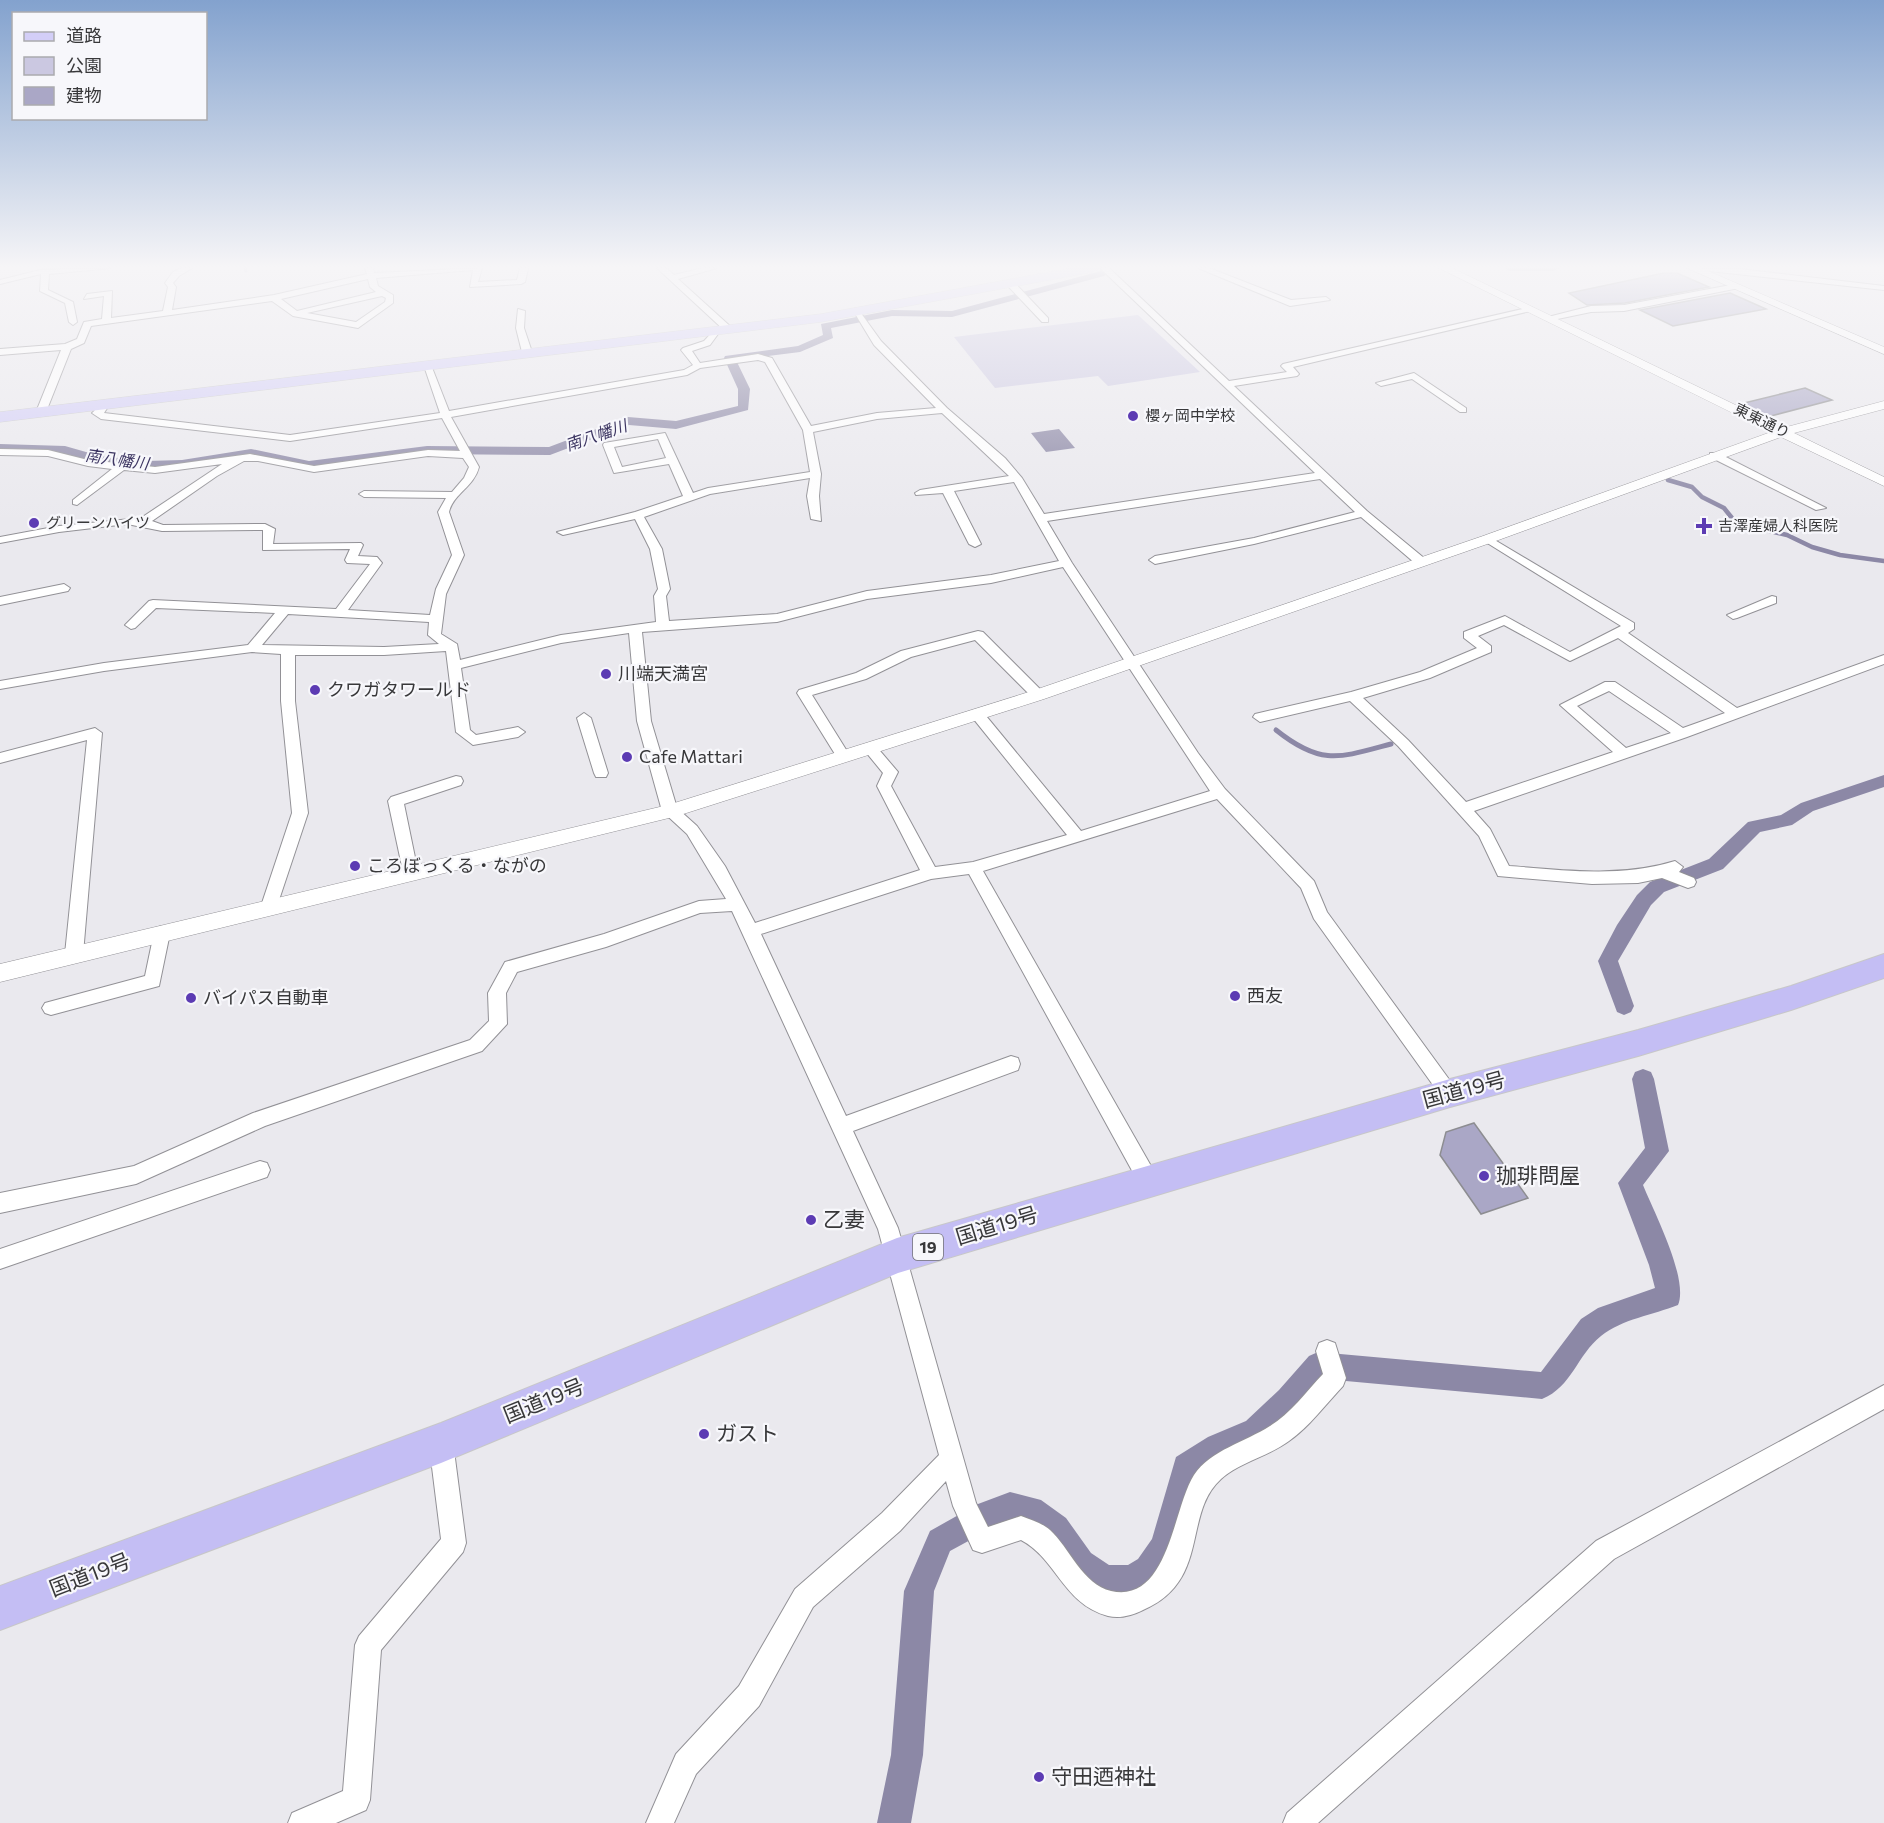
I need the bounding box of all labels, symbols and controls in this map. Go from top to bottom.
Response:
legend [12,12,207,120]
text: 道路 [66,24,102,46]
text: 公園 [66,54,102,76]
text: 建物 [66,84,102,106]
street label: 東東通り [1732,399,1793,441]
place label: 櫻ヶ岡中学校 [1145,406,1235,424]
marker: 櫻ヶ岡中学校 [1126,409,1140,423]
water label: 南八幡川 [562,414,631,454]
water label: 南八幡川 [84,445,152,473]
place label: グリーンハイツ [46,513,150,531]
marker: グリーンハイツ [27,516,41,530]
place label: 吉澤産婦人科医院 [1718,516,1838,534]
marker: 吉澤産婦人科医院 [1695,517,1713,535]
place label: 川端天満宮 [618,662,708,684]
marker: 川端天満宮 [599,667,613,681]
place label: クワガタワールド [327,678,471,700]
marker: クワガタワールド [308,683,322,697]
place label: Cafe Mattari [639,745,743,767]
marker: Cafe Mattari [620,750,634,764]
place label: ころぼっくる・ながの [367,854,547,876]
marker: ころぼっくる・ながの [348,859,362,873]
place label: 西友 [1247,984,1283,1006]
place label: バイパス自動車 [203,986,329,1008]
marker: 西友 [1228,989,1242,1003]
marker: バイパス自動車 [184,991,198,1005]
street label: 国道19号 [1419,1066,1508,1112]
place label: 珈琲問屋 [1496,1162,1580,1187]
marker: 珈琲問屋 [1477,1169,1491,1183]
street label: 国道19号 [952,1200,1041,1249]
place label: 乙妻 [823,1206,865,1231]
marker: 乙妻 [804,1213,818,1227]
road number: 19 [913,1234,943,1260]
street label: 国道19号 [499,1372,587,1427]
place label: ガスト [716,1420,779,1445]
marker: ガスト [697,1427,711,1441]
street label: 国道19号 [45,1547,133,1600]
place label: 守田迺神社 [1051,1763,1156,1788]
marker: 守田迺神社 [1032,1770,1046,1784]

